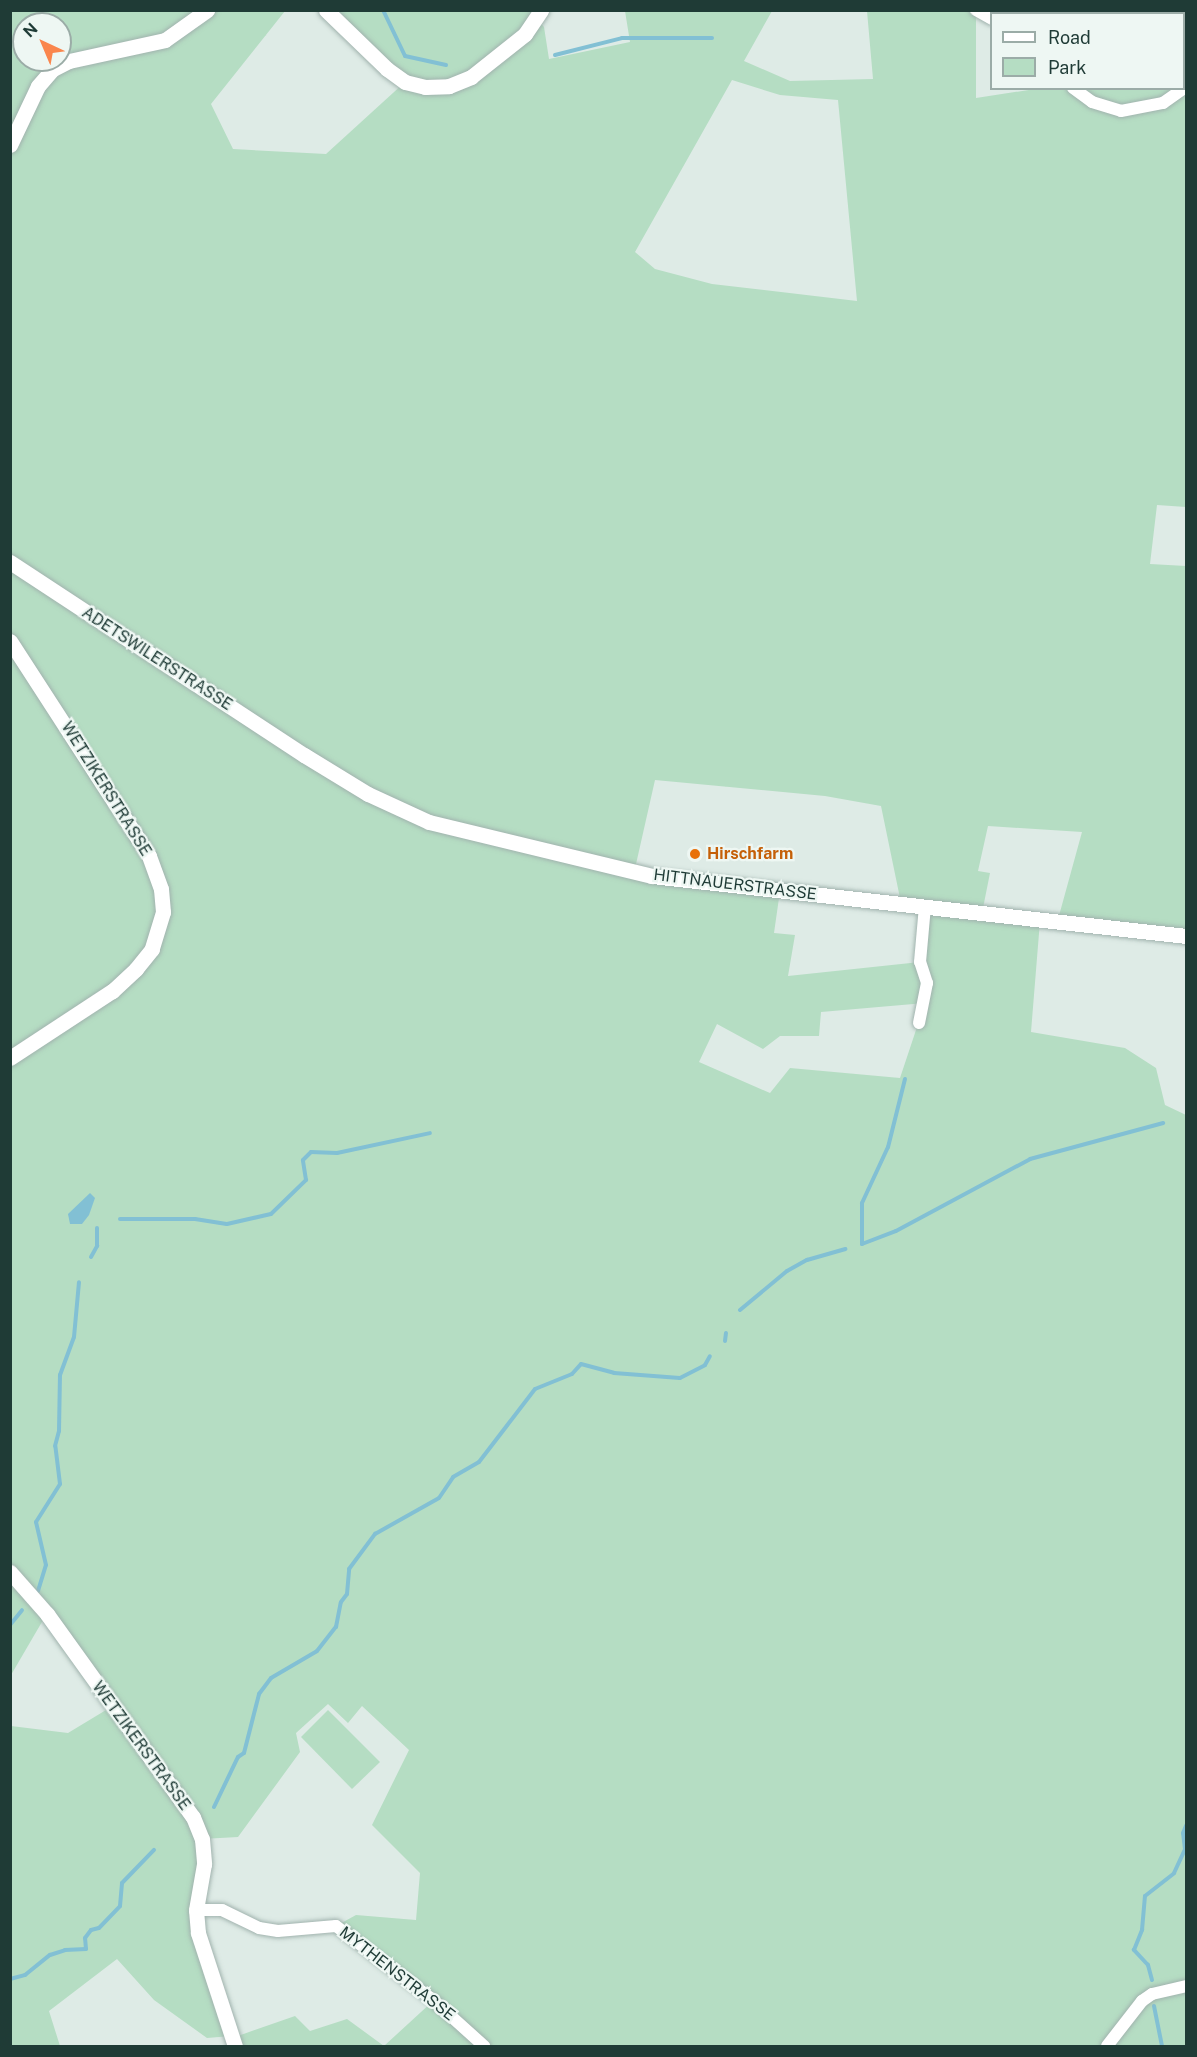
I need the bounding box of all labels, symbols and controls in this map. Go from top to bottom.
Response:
north arrow [12,12,72,72]
legend [990,12,1185,90]
text: N [19,19,42,41]
text: Road [1048,27,1091,48]
text: Park [1048,57,1086,78]
street label: ADETSWILERSTRASSE [78,603,236,715]
street label: WETZIKERSTRASSE [57,718,155,860]
place label: Hirschfarm [707,844,793,864]
marker: Hirschfarm [688,847,702,861]
street label: HITTNAUERSTRASSE [652,865,818,905]
street label: WETZIKERSTRASSE [88,1678,194,1814]
street label: MYTHENSTRASSE [335,1923,459,2025]

